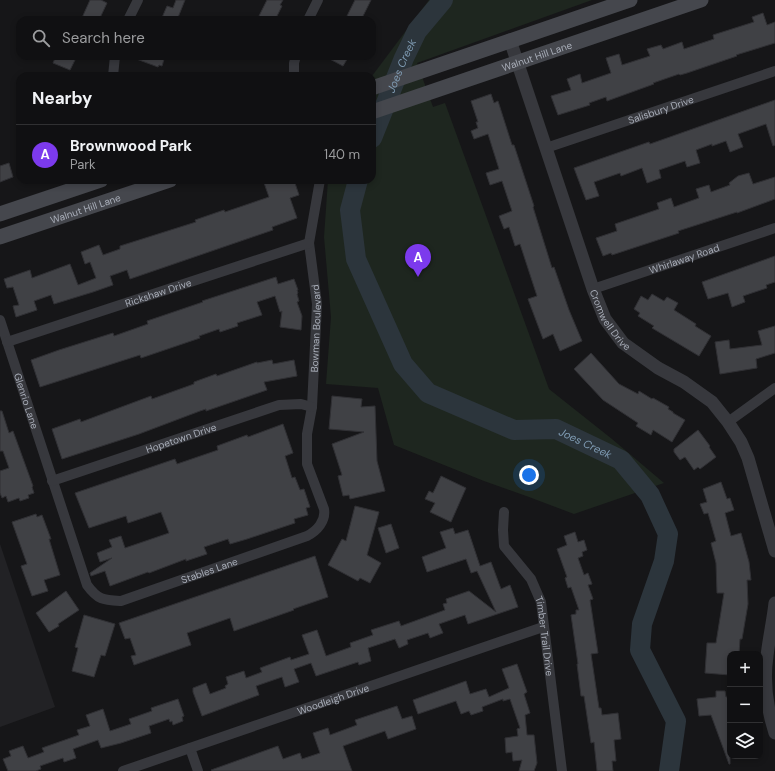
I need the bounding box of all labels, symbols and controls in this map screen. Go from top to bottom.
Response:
search box [16,16,376,60]
icon: search [30,27,52,49]
text: Search here [62,28,145,48]
water label: Joes Creek [384,36,419,95]
street label: Walnut Hill Lane [500,38,574,74]
text: Nearby [32,87,92,109]
street label: Salisbury Drive [626,92,696,127]
text: Brownwood Park [70,136,192,156]
text: A [40,146,50,163]
text: 140 m [324,146,360,163]
text: Park [70,156,96,173]
street label: Walnut Hill Lane [48,190,123,226]
street label: Whirlaway Road [647,241,721,276]
pin: A [405,244,431,277]
street label: Rickshaw Drive [123,275,193,309]
street label: Bowman Boulevard [307,284,324,373]
street label: Cromwell Drive [587,287,634,353]
street label: Glenrio Lane [11,371,42,431]
street label: Hopetown Drive [144,420,218,456]
water label: Joes Creek [557,424,614,462]
your location [519,465,539,485]
street label: Stables Lane [179,554,240,586]
street label: Timber Trail Drive [533,594,557,677]
map controls [727,651,763,759]
button: + [727,651,763,687]
street label: Woodleigh Drive [295,681,371,717]
button: − [727,687,763,723]
button: layers [727,723,763,759]

